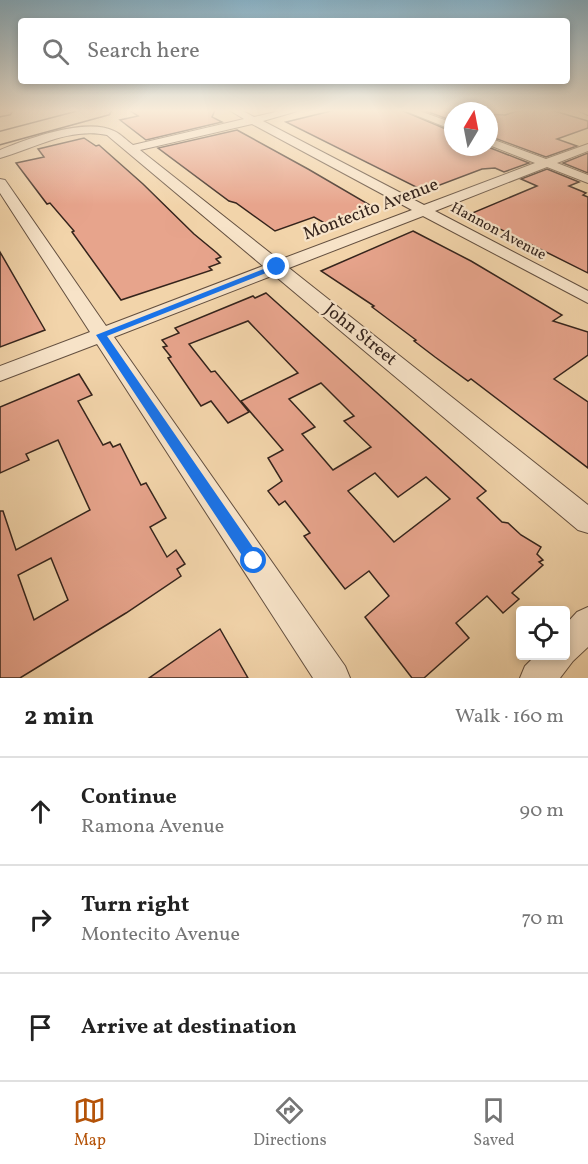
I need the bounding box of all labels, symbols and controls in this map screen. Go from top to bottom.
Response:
search box [18,18,570,84]
icon: search [39,35,72,68]
text: Search here [87,36,200,67]
north arrow [444,102,498,156]
street label: Montecito Avenue [300,173,442,247]
street label: Hannon Avenue [446,198,550,266]
route end [263,253,289,279]
street label: John Street [318,298,402,372]
route start [240,547,266,573]
map controls [516,606,570,660]
button: locate [516,606,570,660]
text: 2 min [24,699,94,735]
text: Walk · 160 m [455,703,564,731]
text: Continue [81,782,177,813]
icon: ahead [24,795,57,828]
text: 90 m [520,797,564,825]
text: Ramona Avenue [81,813,224,841]
text: Turn right [81,890,189,921]
icon: right [24,903,57,936]
text: 70 m [521,905,564,933]
text: Montecito Avenue [81,921,240,949]
icon: arrive [24,1011,57,1044]
text: Arrive at destination [81,1012,297,1043]
tab: Map [73,1094,106,1152]
tab: Directions [253,1094,327,1152]
tab: Saved [473,1094,515,1152]

